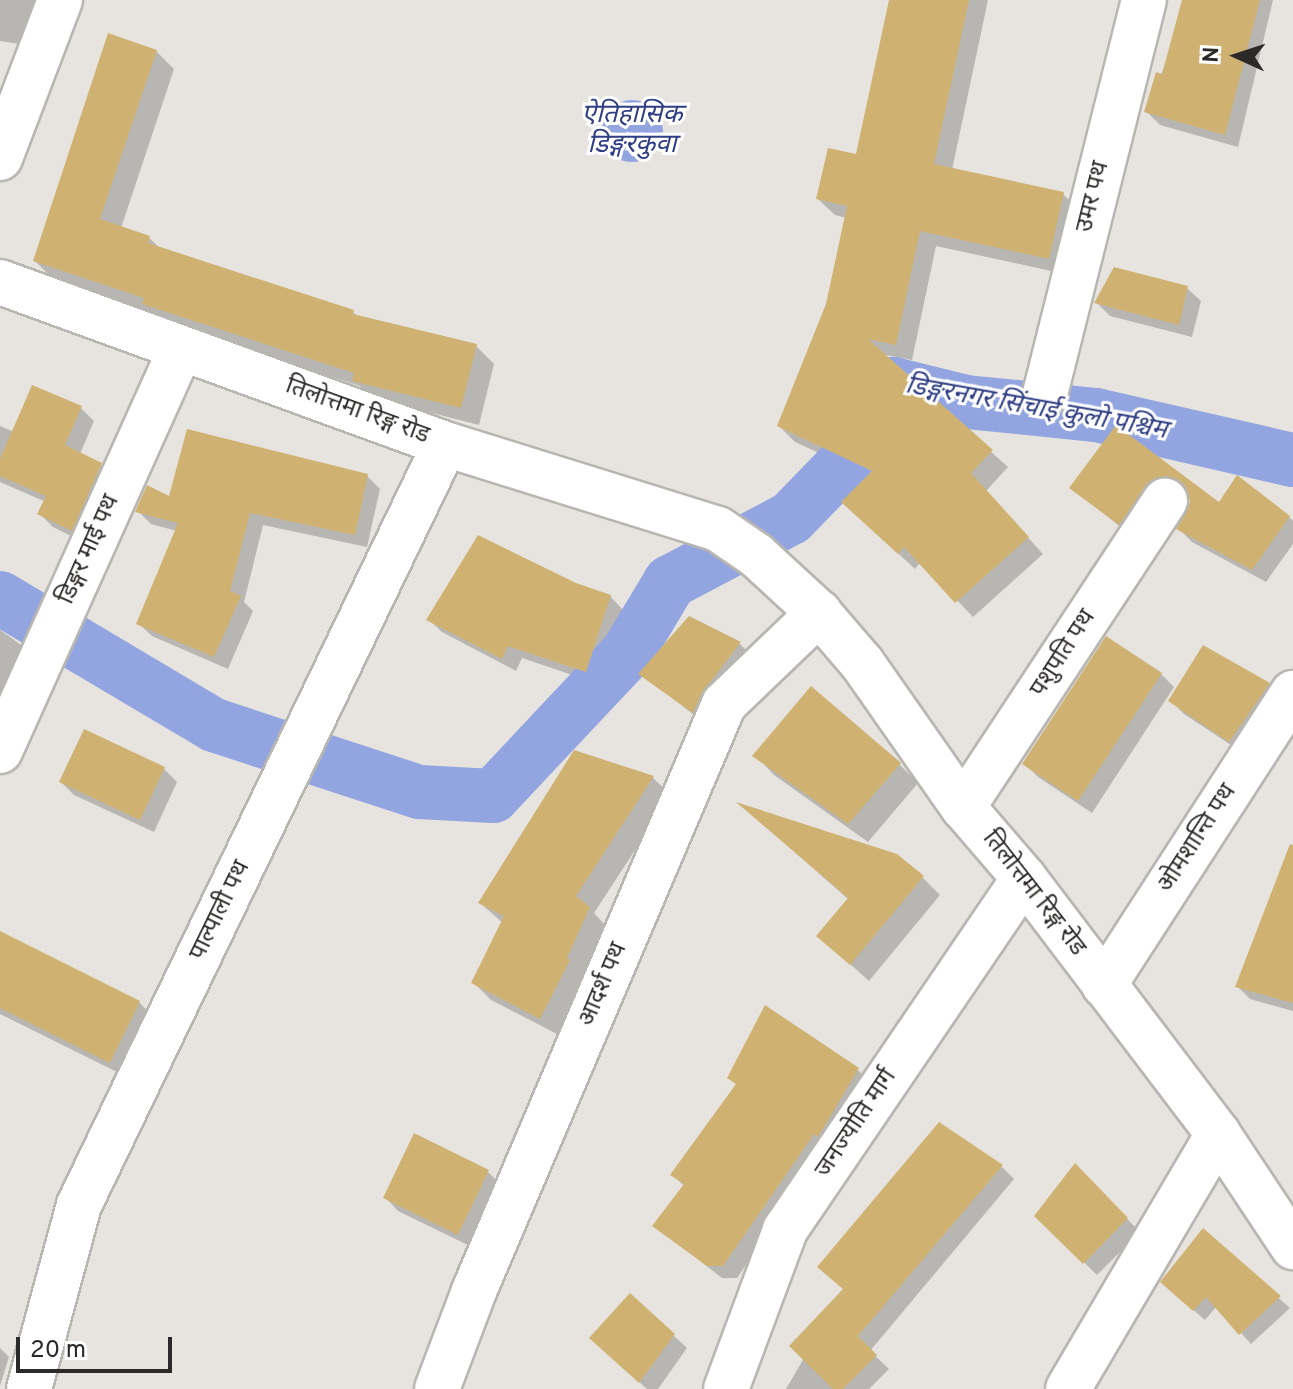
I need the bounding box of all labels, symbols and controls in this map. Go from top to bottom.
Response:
north arrow [1197,16,1277,96]
text: N [1199,46,1226,63]
water label: ऐतिहासिक डिङ्गरकुवा [582,100,682,162]
street label: उमर पथ [1071,159,1117,235]
water label: डिङ्गरनगर सिंचाई कुलो पश्चिम [903,371,1169,447]
street label: तिलोत्तमा रिङ्ग रोड [281,373,433,451]
street label: डिङ्गर माई पथ [53,491,127,609]
street label: पशुपति पथ [1025,605,1103,703]
street label: ओमशान्ति पथ [1152,779,1244,899]
street label: तिलोत्तमा रिङ्ग रोड [975,826,1091,962]
street label: पाल्पाली पथ [185,857,257,965]
street label: आदर्श पथ [574,939,634,1031]
street label: जनज्योति मार्ग [810,1064,904,1184]
scale bar [20,1321,176,1371]
text: 20 m [30,1336,86,1366]

